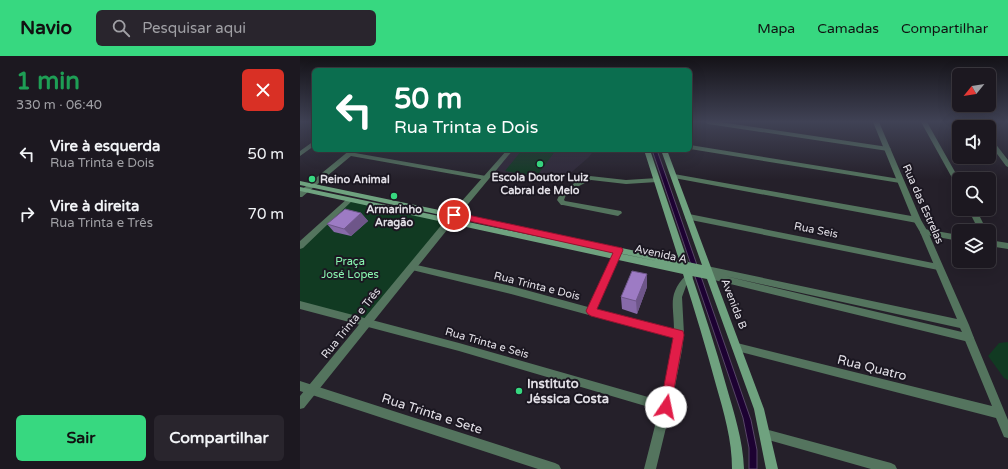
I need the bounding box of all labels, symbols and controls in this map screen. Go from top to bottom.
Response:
search box [96,10,376,46]
text: Navio [20,17,72,39]
icon: search [110,17,132,39]
text: Pesquisar aqui [142,19,246,37]
text: Mapa [757,20,795,37]
text: Camadas [817,20,879,37]
text: Compartilhar [901,20,988,37]
text: 1 min [16,67,80,96]
north arrow [952,68,996,112]
map controls [952,68,996,268]
button: close [242,69,284,111]
text: 50 m [394,82,462,116]
icon: left [328,84,380,136]
text: 330 m · 06:40 [16,97,102,113]
text: Rua Trinta e Dois [394,116,538,138]
button: sound [952,120,996,164]
text: Vire à esquerda [50,137,160,155]
icon: left [16,143,38,165]
text: 50 m [247,145,284,163]
text: Rua Trinta e Dois [50,155,154,171]
marker: Escola Doutor Luiz Cabral de Melo [535,159,545,169]
street label: Rua das Estrelas [900,162,946,246]
place label: Escola Doutor Luiz Cabral de Melo [491,171,589,197]
button: search [952,172,996,216]
place label: Reino Animal [320,173,390,186]
marker: Reino Animal [307,174,317,184]
marker: Armarinho Aragão [389,191,399,201]
text: Vire à direita [50,197,139,215]
pin [437,198,471,232]
icon: right [16,203,38,225]
place label: Armarinho Aragão [366,203,422,230]
icon: arrive [443,204,465,226]
text: 70 m [247,205,284,223]
text: Rua Trinta e Três [50,215,153,231]
street label: Rua Seis [793,219,839,241]
button: layers [952,224,996,268]
street label: Avenida A [634,242,688,266]
park label: Praça José Lopes [321,255,379,281]
street label: Rua Trinta e Dois [493,269,581,303]
street label: Avenida B [718,277,750,331]
street label: Rua Trinta e Três [319,285,383,361]
street label: Rua Trinta e Seis [444,325,530,361]
street label: Rua Quatro [836,352,908,384]
place label: Instituto Jéssica Costa [526,376,609,407]
marker: Instituto Jéssica Costa [514,386,524,396]
position arrow [645,386,687,428]
street label: Rua Trinta e Sete [380,390,484,438]
button: Sair [16,415,146,461]
button: Compartilhar [154,415,284,461]

